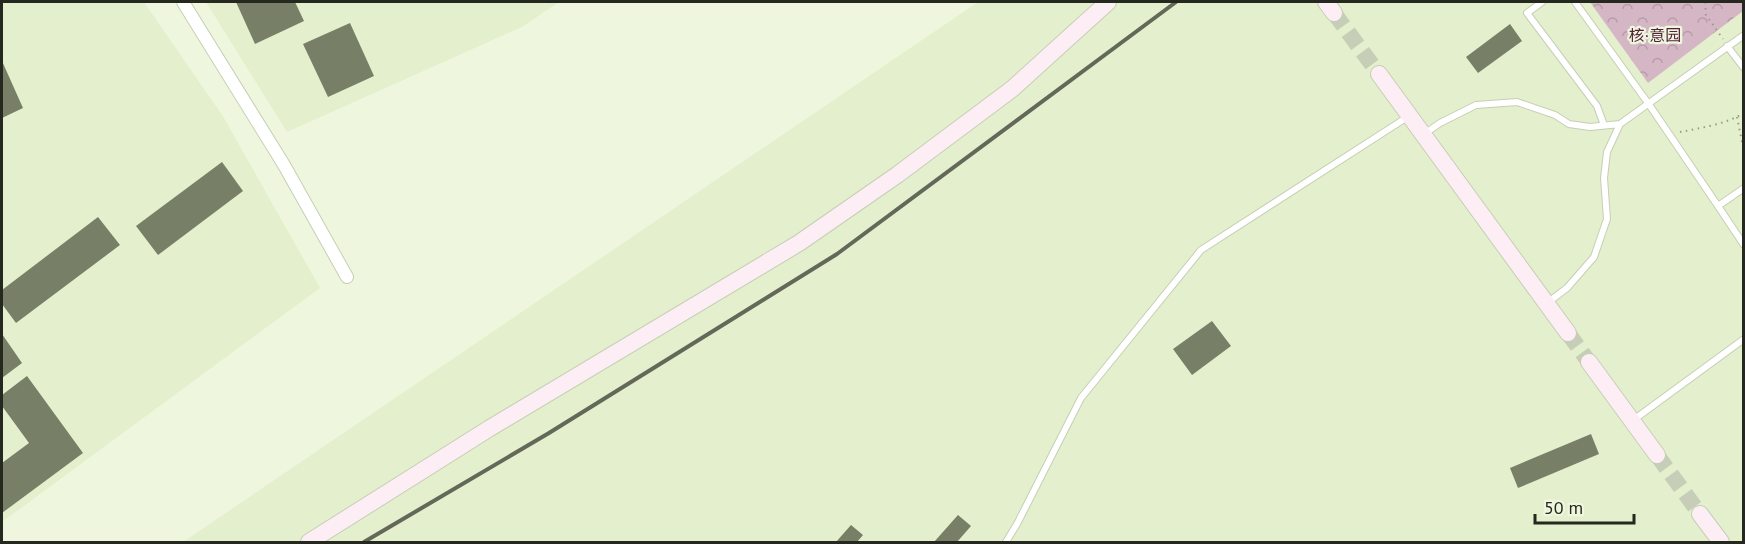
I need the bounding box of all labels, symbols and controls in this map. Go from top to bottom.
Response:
park label: 核·意园 [1629,25,1681,45]
scale bar [1535,487,1634,525]
text: 50 m [1544,496,1583,519]

